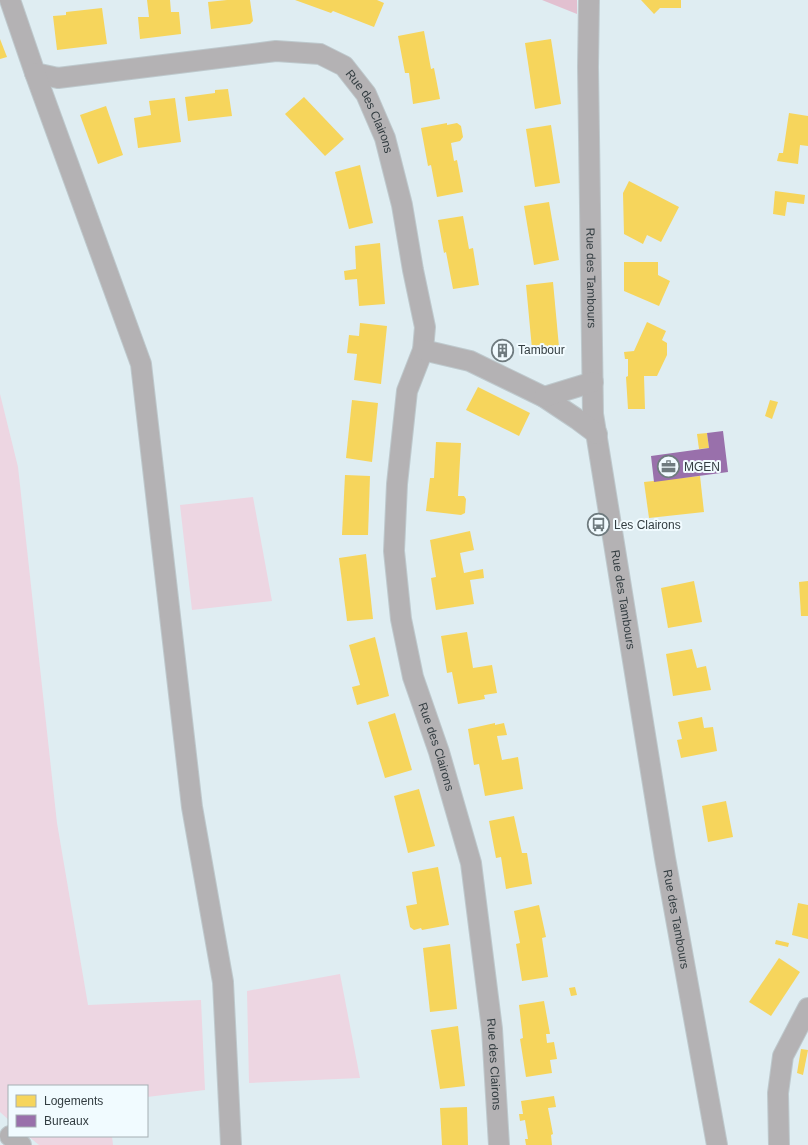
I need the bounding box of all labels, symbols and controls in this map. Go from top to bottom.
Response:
street label: Rue des Clairons [343,67,396,155]
street label: Rue des Tambours [583,228,599,328]
building icon: Tambour [489,337,515,363]
place label: Tambour [518,343,565,357]
office icon: MGEN [656,454,682,480]
place label: MGEN [684,460,720,474]
bus stop icon: Les Clairons [585,512,611,538]
place label: Les Clairons [614,518,681,532]
street label: Rue des Tambours [608,549,638,650]
street label: Rue des Clairons [415,701,457,793]
street label: Rue des Tambours [660,868,692,970]
street label: Rue des Clairons [484,1017,504,1111]
legend [8,1085,148,1137]
text: Logements [44,1094,103,1108]
text: Bureaux [44,1114,89,1128]

